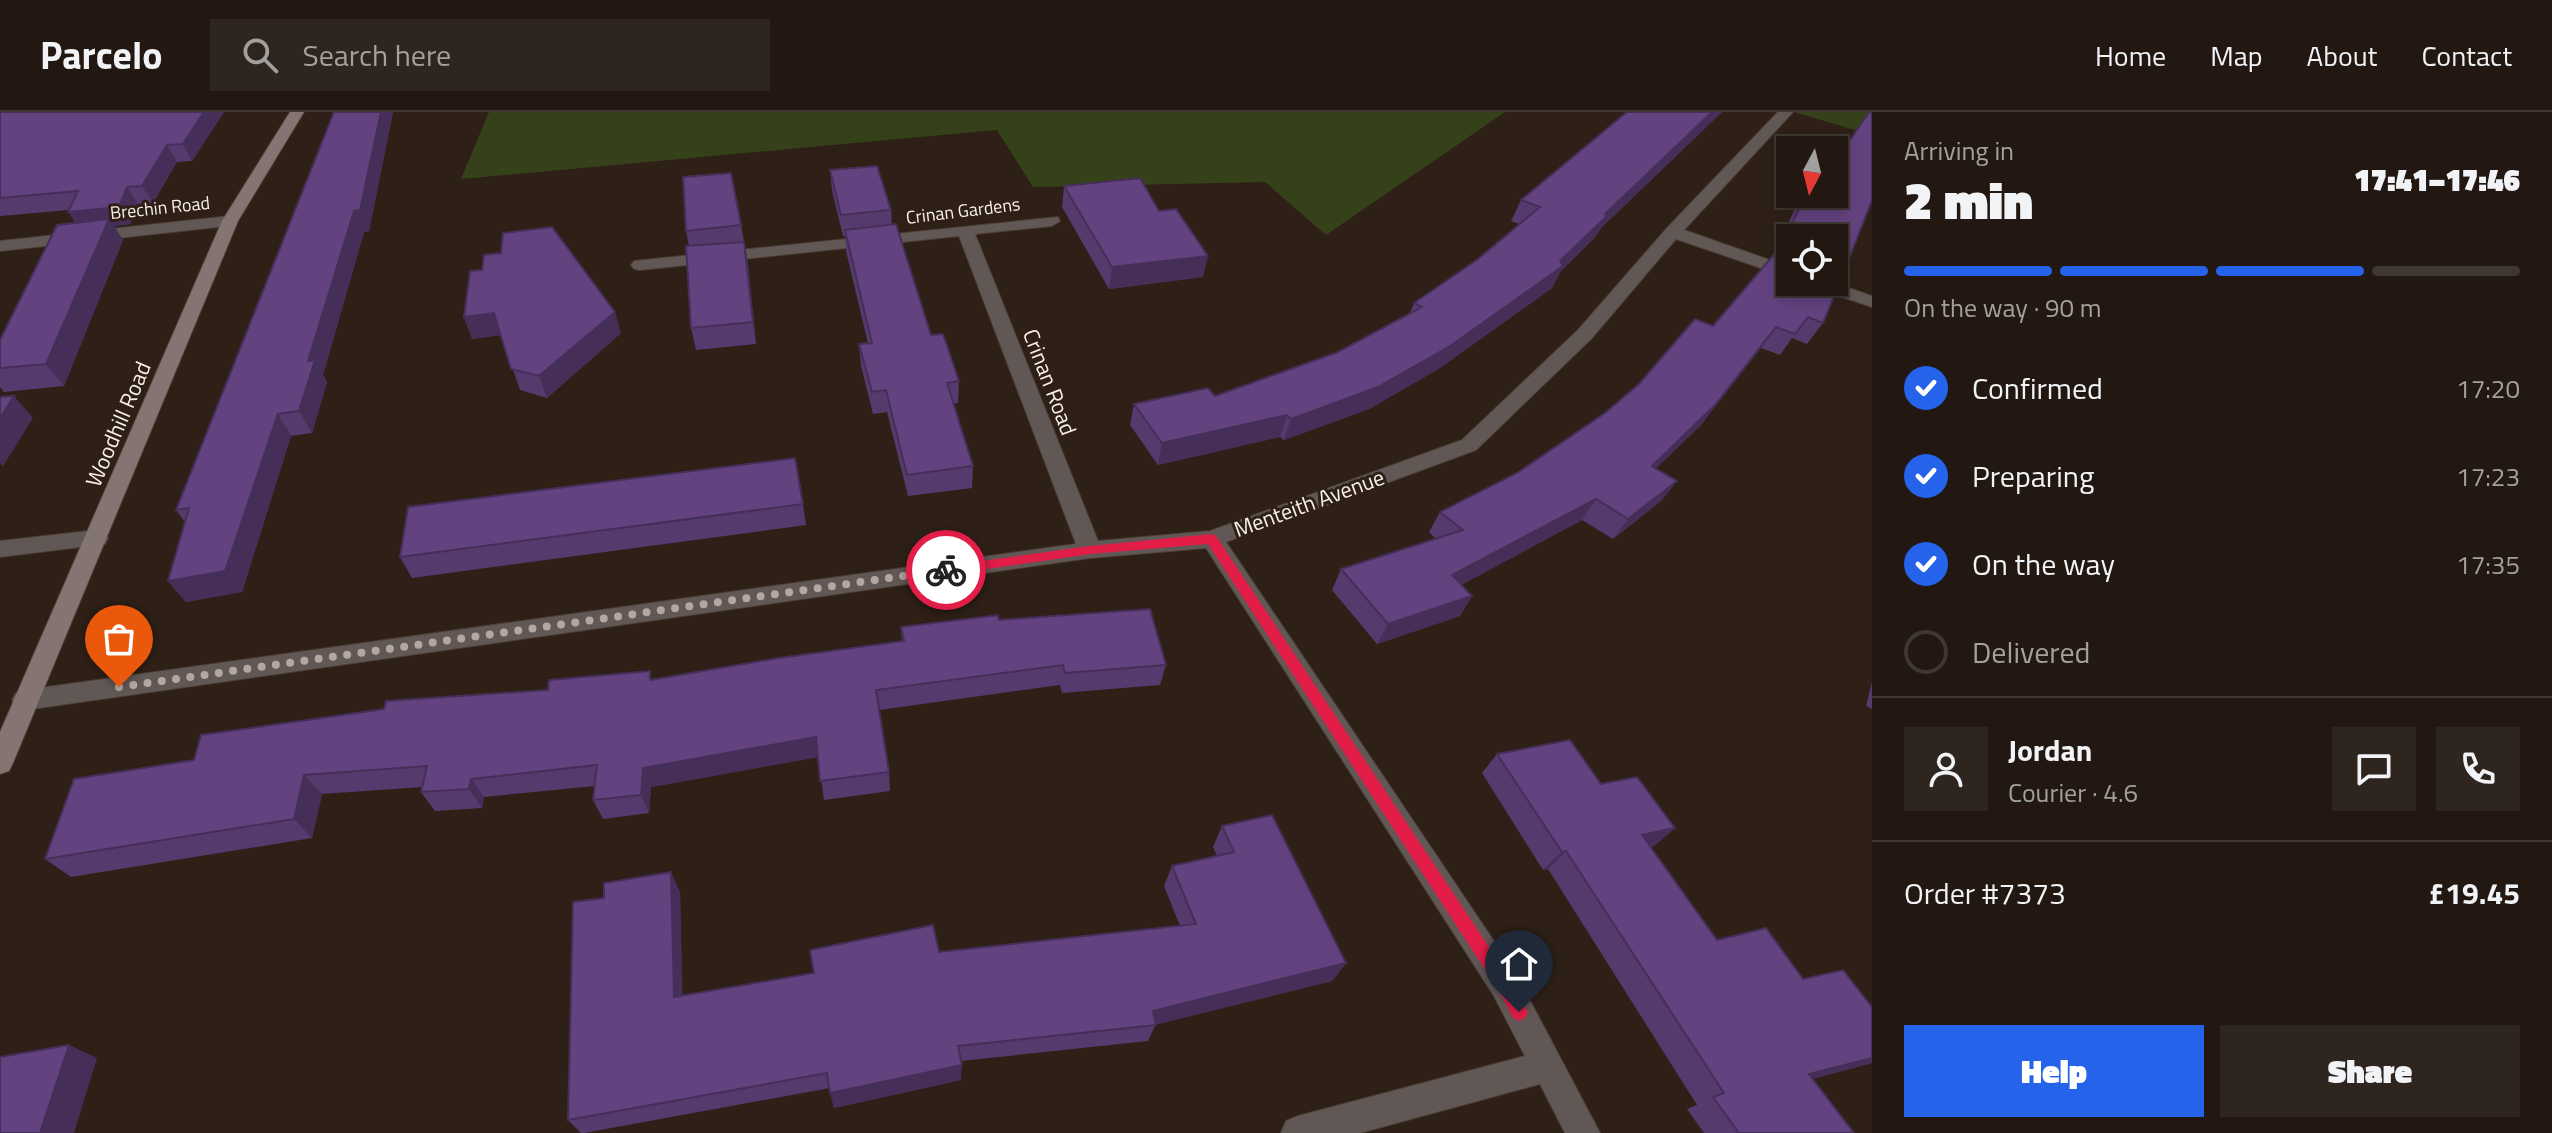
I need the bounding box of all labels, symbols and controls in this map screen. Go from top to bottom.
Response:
search box [210,19,770,91]
text: Parcelo [40,26,162,84]
text: Search here [302,32,451,78]
icon: search [238,33,282,77]
text: Home [2095,34,2166,77]
text: Map [2210,34,2263,77]
text: About [2307,34,2377,77]
text: Contact [2421,34,2512,77]
text: Arriving in [1904,131,2014,170]
north arrow [1776,136,1848,208]
map controls [1776,136,1848,296]
text: 17:41–17:46 [2354,157,2520,203]
text: 2 min [1904,160,2033,239]
street label: Brechin Road [109,189,211,226]
street label: Crinan Gardens [904,190,1022,231]
button: locate [1776,224,1848,296]
text: On the way · 90 m [1904,288,2102,327]
street label: Crinan Road [1014,324,1086,440]
street label: Woodhill Road [76,356,160,492]
text: Confirmed [1972,365,2103,411]
icon: check [1904,366,1948,410]
text: 17:20 [2456,369,2520,408]
text: Preparing [1972,453,2094,499]
icon: check [1904,454,1948,498]
text: 17:23 [2456,457,2520,496]
street label: Menteith Avenue [1229,460,1389,546]
courier [906,530,986,610]
text: On the way [1972,541,2115,587]
icon: check [1904,542,1948,586]
text: 17:35 [2456,545,2520,584]
icon: bike [924,548,968,592]
pin [85,605,153,687]
icon: bag [97,617,141,661]
text: Delivered [1972,629,2090,675]
button: person [1904,727,1988,811]
text: Jordan [2008,727,2092,773]
button: chat [2332,727,2416,811]
button: phone [2436,727,2520,811]
text: Courier · 4.6 [2008,773,2138,812]
text: Order #7373 [1904,870,2066,916]
text: £19.45 [2428,870,2520,916]
pin [1485,930,1553,1012]
icon: home [1497,942,1541,986]
button: Help [1904,1025,2204,1117]
button: Share [2220,1025,2520,1117]

